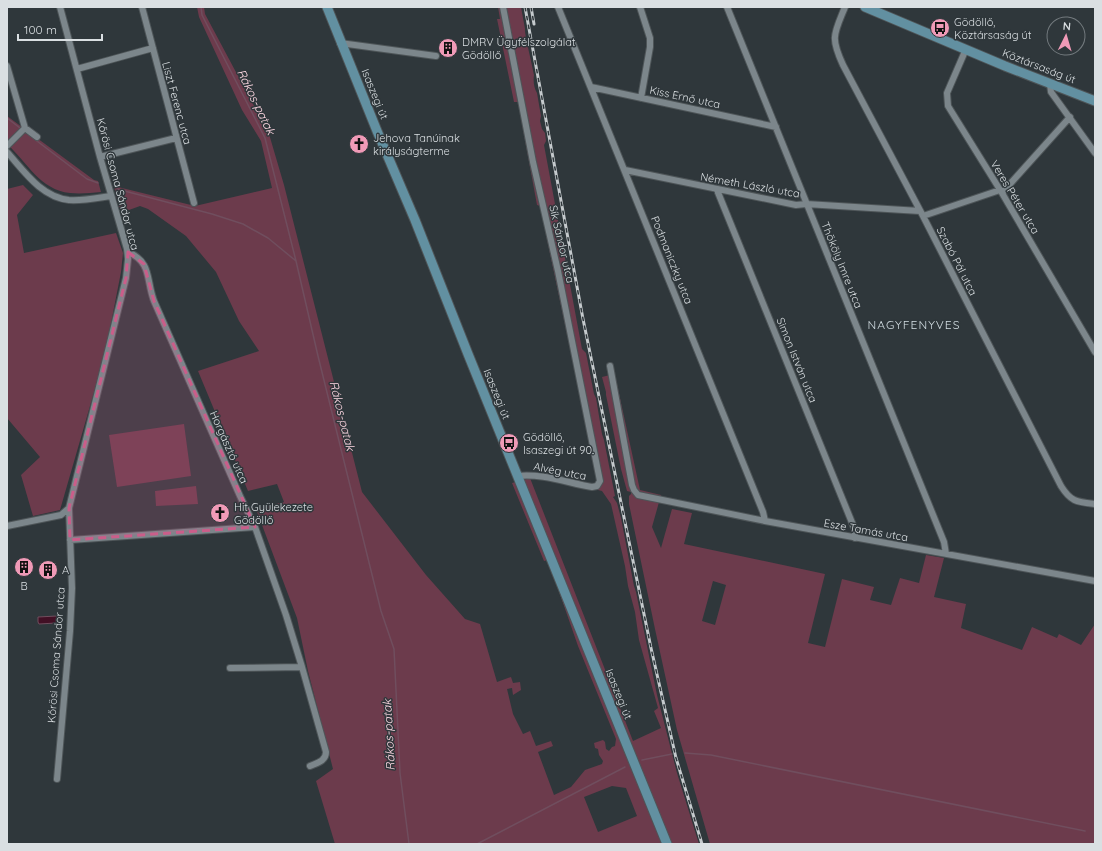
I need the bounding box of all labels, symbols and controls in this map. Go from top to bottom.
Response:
place label: Gödöllő, Köztársaság út [954,15,1032,42]
scale bar [18,16,102,42]
north arrow [1046,16,1086,56]
bus stop icon: Gödöllő, Köztársaság út [929,17,951,39]
text: N [1062,19,1072,33]
text: 100 m [24,22,57,37]
place label: DMRV Ügyfélszolgálat Gödöllő [462,35,576,62]
building icon: DMRV Ügyfélszolgálat Gödöllő [437,37,459,59]
street label: Köztársaság út [1000,46,1078,87]
street label: Liszt Ferenc utca [159,60,195,146]
water label: Rákos-patak [234,66,280,139]
street label: Isaszegi út [359,67,392,122]
street label: Kiss Ernő utca [648,83,722,111]
street label: Kőrösi Csoma Sándor utca [94,116,142,252]
place label: Jehova Tanúinak királyságterme [373,131,460,158]
church icon: Jehova Tanúinak királyságterme [348,133,370,155]
street label: Veres Péter utca [987,158,1043,236]
street label: Németh László utca [699,169,801,201]
street label: Sík Sándor utca [546,204,578,284]
street label: Podmaniczky utca [648,214,696,306]
street label: Thököly Imre utca [818,220,866,310]
street label: Szabó Pál utca [934,224,980,298]
street label: Simon István utca [774,315,820,405]
district label: NAGYFENYVES [868,317,960,332]
street label: Isaszegi út [481,367,514,422]
water label: Rákos-patak [327,379,359,454]
street label: Horgásztó utca [207,408,251,486]
place label: Gödöllő, Isaszegi út 90. [523,430,594,457]
bus stop icon: Gödöllő, Isaszegi út 90. [498,432,520,454]
street label: Alvég utca [532,459,588,483]
place label: Hit Gyülekezete Gödöllő [234,500,313,527]
church icon: Hit Gyülekezete Gödöllő [209,502,231,524]
street label: Esze Tamás utca [823,516,909,544]
building icon: B [13,556,35,578]
building icon: A [37,559,59,581]
place label: A [62,563,69,577]
place label: B [20,579,28,593]
street label: Kőrösi Csoma Sándor utca [44,587,68,723]
street label: Isaszegi út [603,667,636,722]
water label: Rákos-patak [379,697,398,771]

